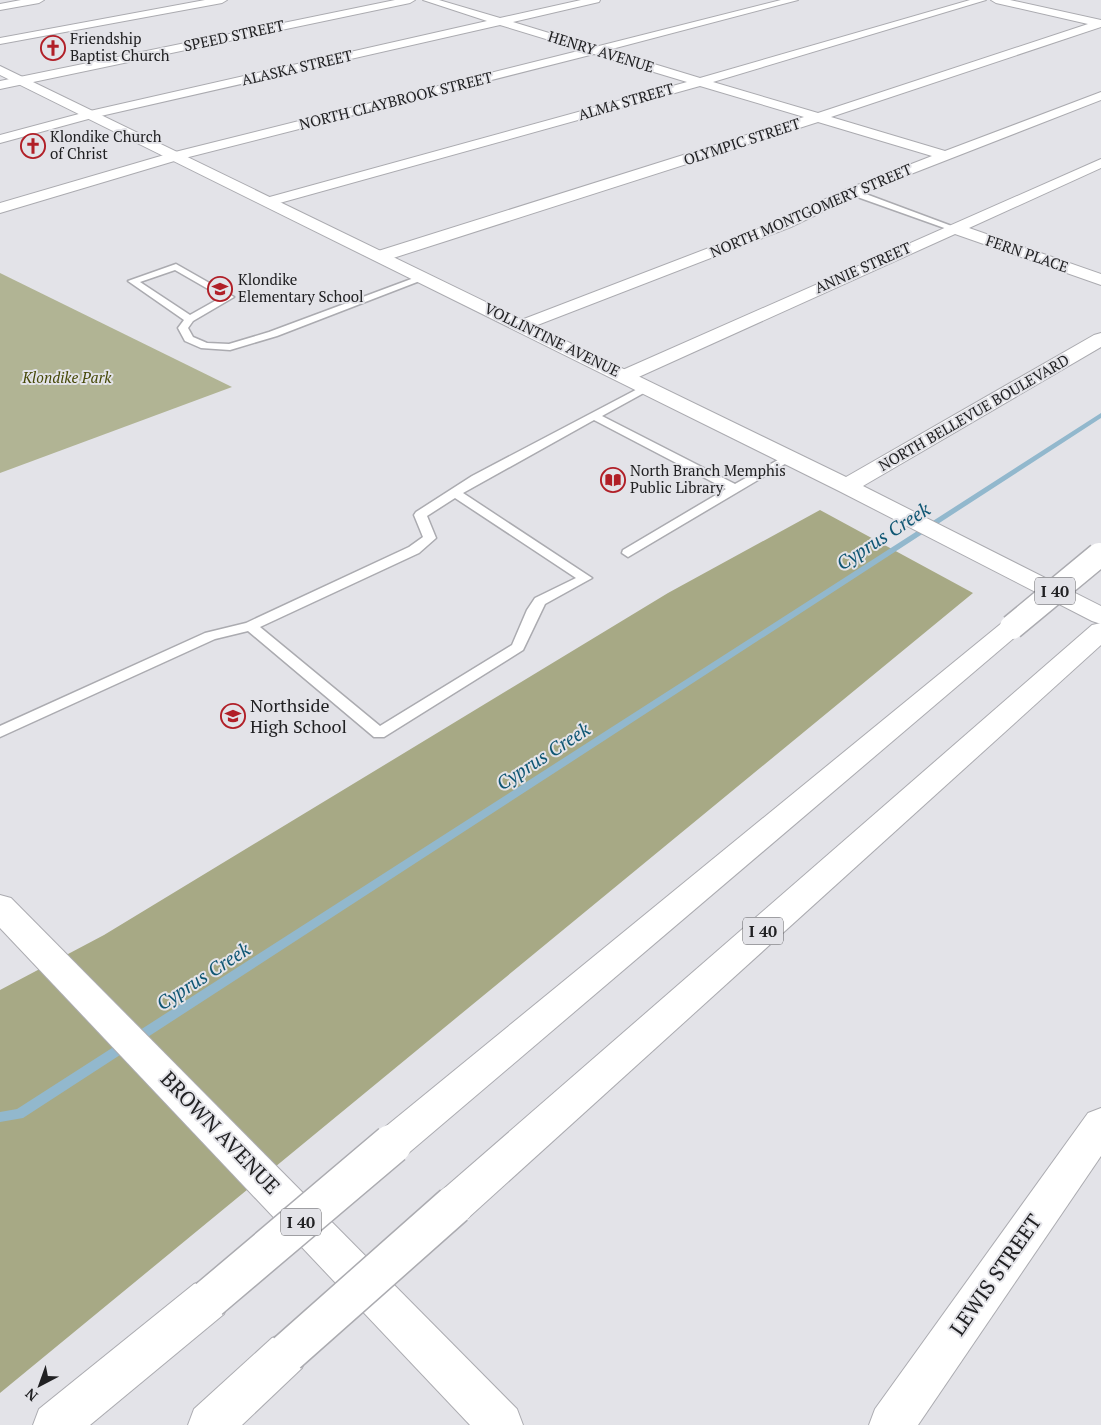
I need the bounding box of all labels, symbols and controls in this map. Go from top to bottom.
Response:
street label: SPEED STREET [182,15,286,55]
street label: HENRY AVENUE [546,25,657,77]
place label: Friendship Baptist Church [70,28,170,65]
church icon: Friendship Baptist Church [40,35,66,61]
street label: ALASKA STREET [239,45,354,90]
street label: NORTH CLAYBROOK STREET [297,66,495,134]
street label: ALMA STREET [576,78,676,124]
street label: OLYMPIC STREET [681,113,803,169]
place label: Klondike Church of Christ [50,126,162,163]
church icon: Klondike Church of Christ [20,133,46,159]
street label: NORTH MONTGOMERY STREET [707,158,915,262]
street label: FERN PLACE [983,230,1071,277]
street label: ANNIE STREET [811,237,914,297]
place label: Klondike Elementary School [238,269,364,306]
school or university icon: Klondike Elementary School [207,276,233,302]
street label: VOLLINTINE AVENUE [481,298,624,381]
street label: NORTH BELLEVUE BOULEVARD [874,349,1073,475]
park label: Klondike Park [22,367,112,387]
place label: North Branch Memphis Public Library [630,460,786,497]
library icon: North Branch Memphis Public Library [600,467,626,493]
water label: Cyprus Creek [831,496,935,575]
road number: I 40 [1035,578,1075,604]
place label: Northside High School [250,693,347,738]
school or university icon: Northside High School [220,703,246,729]
water label: Cyprus Creek [491,716,595,795]
road number: I 40 [743,918,783,944]
water label: Cyprus Creek [151,936,255,1015]
street label: BROWN AVENUE [155,1065,287,1200]
road number: I 40 [281,1208,321,1236]
street label: LEWIS STREET [943,1208,1047,1341]
north arrow [15,1360,65,1410]
text: N [21,1384,41,1406]

